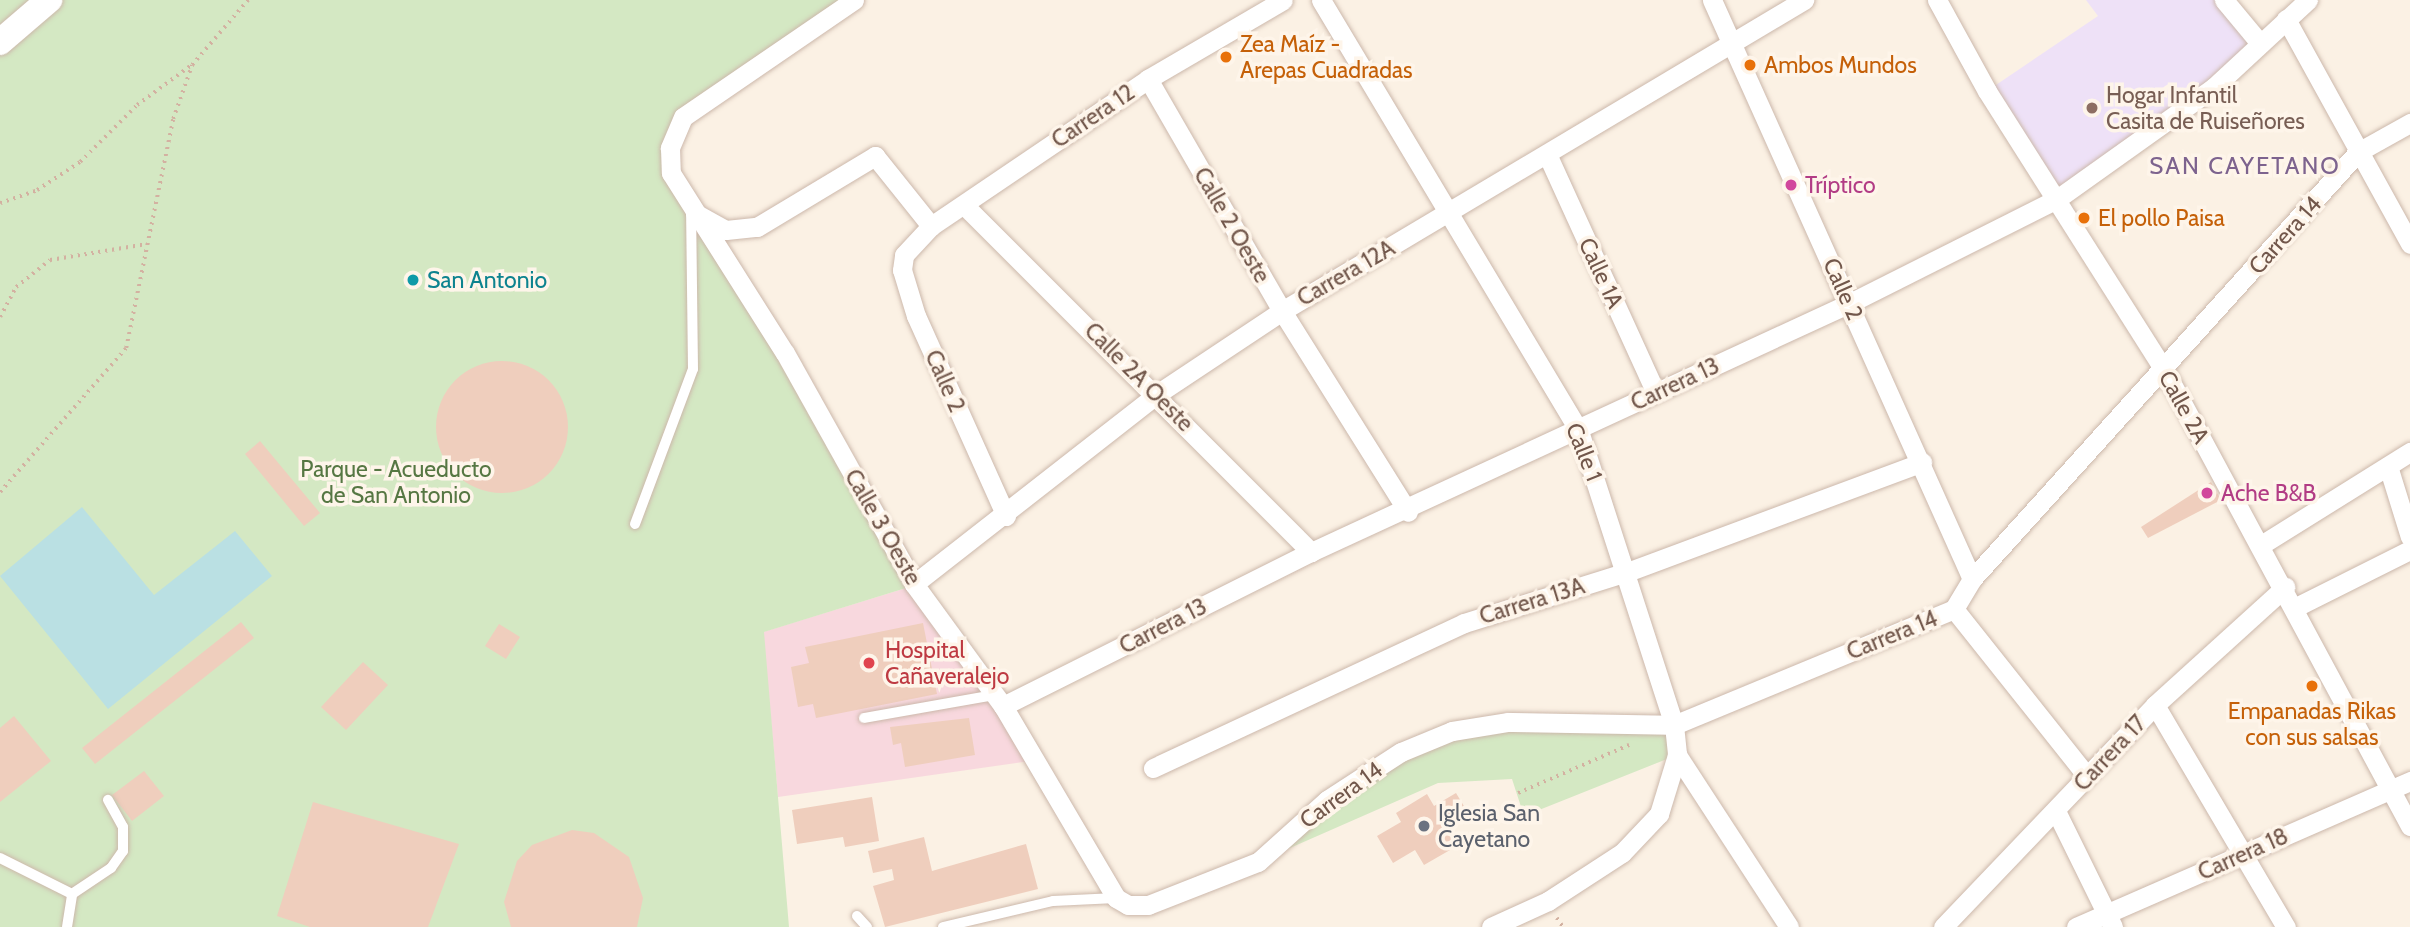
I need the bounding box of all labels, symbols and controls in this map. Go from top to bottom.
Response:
place label: Zea Maíz - Arepas Cuadradas [1240,30,1413,84]
marker: Zea Maíz - Arepas Cuadradas [1218,49,1234,65]
place label: Ambos Mundos [1764,51,1917,79]
marker: Ambos Mundos [1742,57,1758,73]
street label: Carrera 12 [1046,78,1140,154]
place label: Hogar Infantil Casita de Ruiseñores [2106,81,2305,135]
marker: Hogar Infantil Casita de Ruiseñores [2084,100,2100,116]
district label: SAN CAYETANO [2151,152,2339,180]
street label: Calle 2 Oeste [1188,162,1276,288]
place label: Tríptico [1805,171,1876,199]
marker: Tríptico [1783,177,1799,193]
street label: Carrera 14 [2243,190,2327,280]
place label: El pollo Paisa [2098,204,2225,232]
marker: El pollo Paisa [2076,210,2092,226]
street label: Calle 1A [1573,233,1629,313]
street label: Carrera 12A [1292,234,1400,312]
street label: Calle 2 [1817,254,1869,324]
place label: San Antonio [427,266,547,294]
marker: San Antonio [405,272,421,288]
street label: Calle 2A Oeste [1079,317,1199,437]
street label: Calle 2 [919,346,971,416]
street label: Carrera 13 [1626,352,1724,416]
street label: Calle 2A [2153,366,2215,448]
street label: Calle 1 [1560,419,1608,485]
park label: Parque - Acueducto de San Antonio [300,455,492,509]
street label: Calle 3 Oeste [839,464,927,590]
place label: Ache B&B [2221,479,2316,507]
marker: Ache B&B [2199,485,2215,501]
street label: Carrera 13A [1476,572,1588,630]
street label: Carrera 13 [1115,592,1211,660]
street label: Carrera 14 [1843,604,1941,666]
place label: Hospital Cañaveralejo [885,636,1009,690]
marker: Hospital Cañaveralejo [859,653,879,673]
marker: Empanadas Rikas con sus salsas [2304,678,2320,694]
place label: Empanadas Rikas con sus salsas [2228,697,2396,751]
street label: Carrera 17 [2068,709,2152,797]
street label: Carrera 14 [1294,756,1388,834]
place label: Iglesia San Cayetano [1438,799,1540,853]
marker: Iglesia San Cayetano [1416,818,1432,834]
street label: Carrera 18 [2194,822,2292,886]

